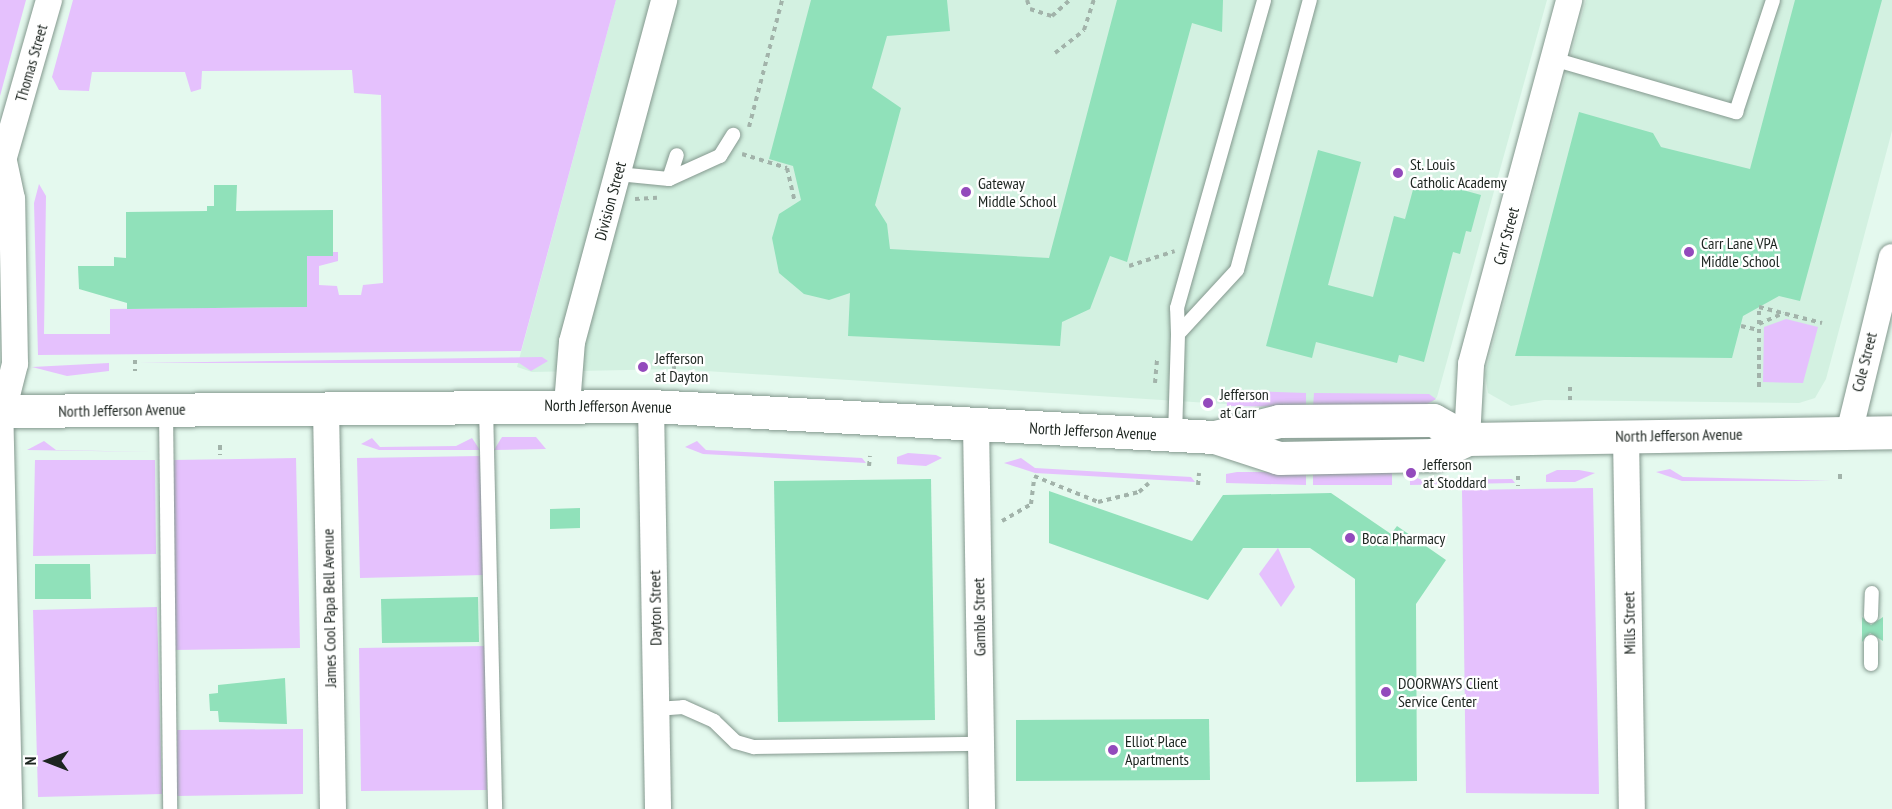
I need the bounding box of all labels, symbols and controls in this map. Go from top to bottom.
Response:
street label: Thomas Street [11,22,51,104]
place label: St. Louis Catholic Academy [1410,154,1508,192]
street label: Division Street [590,159,630,243]
marker: St. Louis Catholic Academy [1391,166,1405,180]
place label: Gateway Middle School [978,173,1056,211]
marker: Gateway Middle School [959,185,973,199]
street label: Carr Street [1489,205,1523,267]
place label: Carr Lane VPA Middle School [1701,233,1779,271]
marker: Carr Lane VPA Middle School [1682,245,1696,259]
street label: Cole Street [1847,330,1881,394]
place label: Jefferson at Dayton [655,348,708,386]
marker: Jefferson at Dayton [636,360,650,374]
place label: Jefferson at Carr [1220,384,1269,422]
street label: North Jefferson Avenue [544,395,672,417]
marker: Jefferson at Carr [1201,396,1215,410]
street label: North Jefferson Avenue [58,399,186,421]
street label: North Jefferson Avenue [1029,418,1157,444]
street label: North Jefferson Avenue [1615,424,1743,446]
place label: Jefferson at Stoddard [1423,454,1487,492]
marker: Jefferson at Stoddard [1404,466,1418,480]
street label: James Cool Papa Bell Avenue [318,528,340,688]
place label: Boca Pharmacy [1362,528,1445,548]
marker: Boca Pharmacy [1343,531,1357,545]
street label: Dayton Street [645,570,665,646]
street label: Gamble Street [969,578,989,656]
street label: Mills Street [1619,591,1639,655]
place label: DOORWAYS Client Service Center [1398,673,1498,711]
marker: DOORWAYS Client Service Center [1379,685,1393,699]
north arrow [18,731,78,791]
place label: Elliot Place Apartments [1125,731,1189,769]
marker: Elliot Place Apartments [1106,743,1120,757]
text: N [20,757,40,765]

